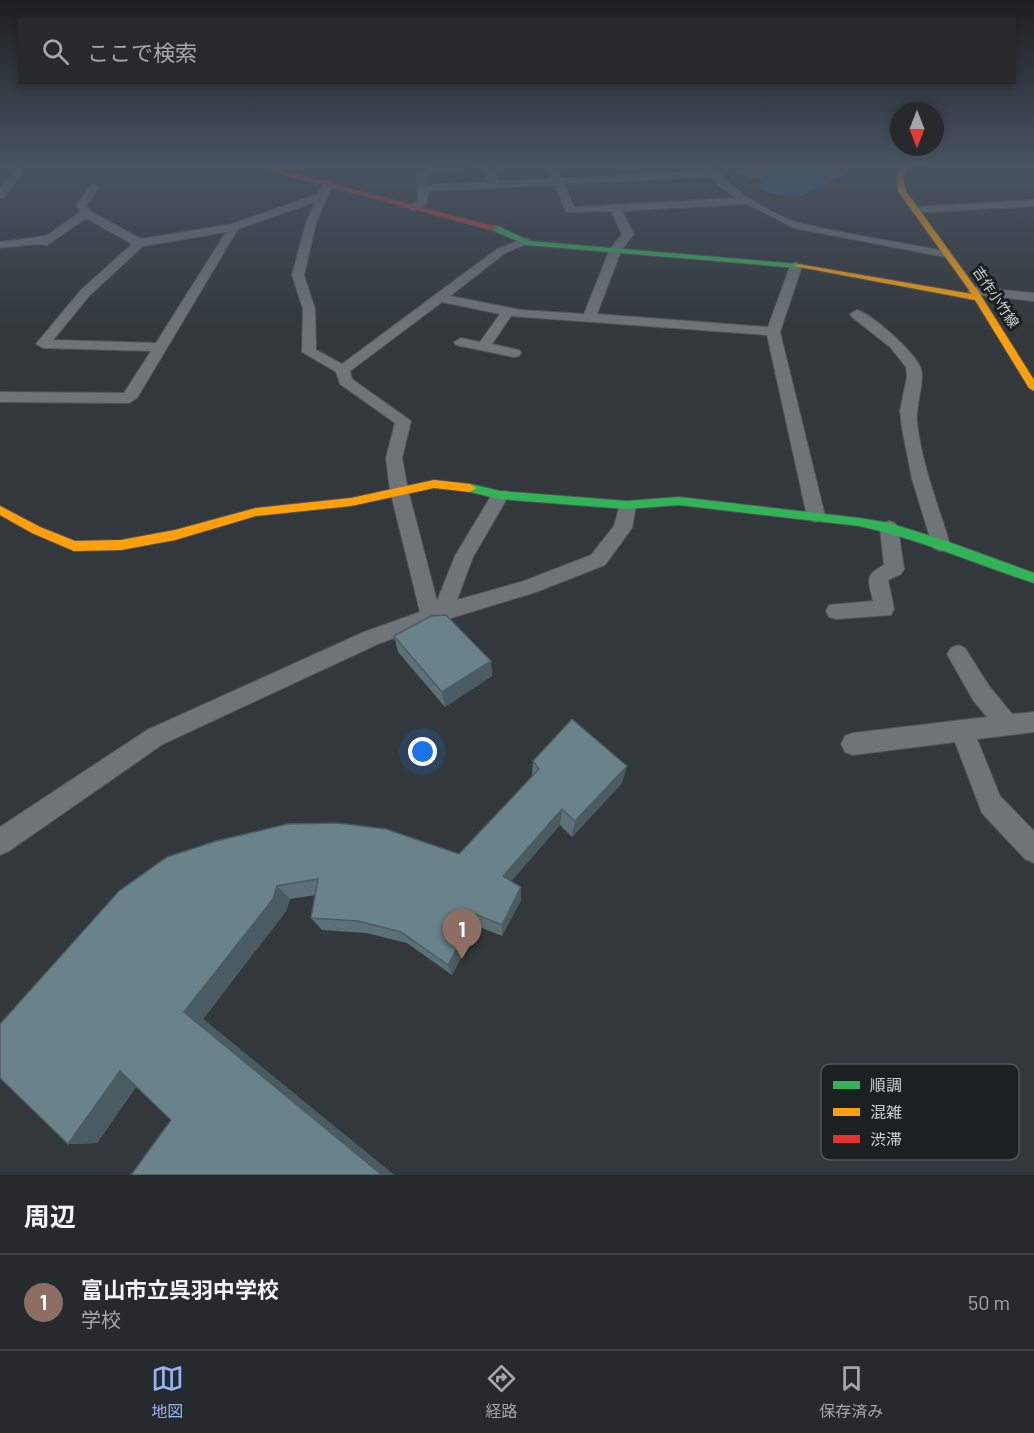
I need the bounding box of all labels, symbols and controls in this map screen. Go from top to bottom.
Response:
search box [18,18,1016,84]
icon: search [39,35,72,68]
text: ここで検索 [87,39,197,65]
north arrow [890,102,944,156]
street label: 吉作小竹線 [970,263,1023,330]
your location [408,737,437,766]
pin: 1 [442,910,482,959]
legend [821,1064,1019,1160]
text: 順調 [870,1075,902,1094]
text: 混雑 [870,1102,902,1121]
text: 渋滞 [870,1129,902,1148]
text: 周辺 [24,1200,76,1231]
text: 富山市立呉羽中学校 [81,1276,279,1302]
text: 1 [40,1290,47,1314]
text: 50 m [968,1290,1010,1314]
text: 学校 [81,1307,121,1331]
tab: 地図 [151,1362,184,1422]
tab: 経路 [485,1362,518,1422]
tab: 保存済み [819,1362,883,1422]

